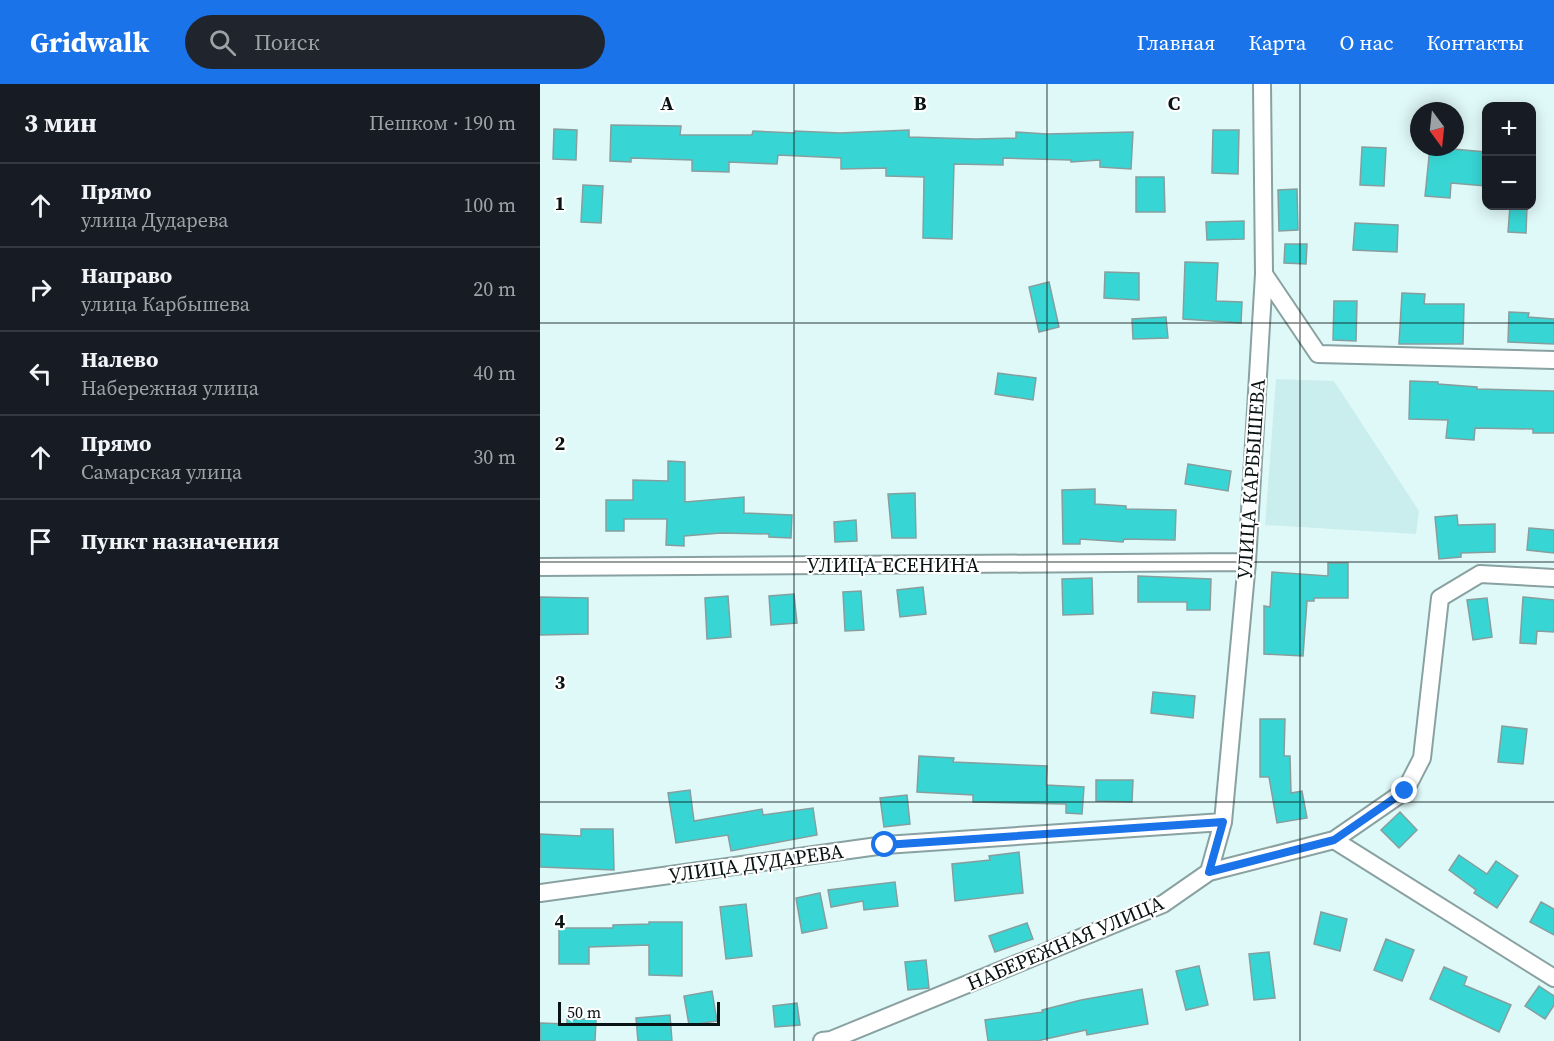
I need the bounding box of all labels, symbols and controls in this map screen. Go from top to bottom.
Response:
search box [185,15,605,69]
text: Gridwalk [30,23,149,61]
icon: search [206,26,239,59]
text: Поиск [254,27,320,57]
text: Главная [1137,28,1215,57]
text: Карта [1248,28,1306,57]
text: О нас [1339,28,1393,57]
text: Контакты [1426,28,1524,57]
text: A [660,89,674,117]
text: B [913,89,927,117]
text: C [1168,89,1180,117]
north arrow [1410,102,1464,156]
map controls [1482,102,1536,210]
button: + [1482,102,1536,156]
text: 3 мин [24,105,97,141]
text: Пешком · 190 m [369,109,516,137]
button: − [1482,156,1536,210]
text: Прямо [81,176,151,206]
icon: ahead [24,189,57,222]
text: 1 [555,189,565,217]
text: 100 m [463,191,516,219]
text: улица Дударева [81,206,228,234]
text: Направо [81,260,172,290]
icon: right [24,273,57,306]
text: 20 m [473,275,516,303]
text: улица Карбышева [81,290,250,318]
text: Налево [81,344,158,374]
icon: left [24,357,57,390]
text: 40 m [473,359,516,387]
text: Набережная улица [81,374,259,402]
street label: УЛИЦА КАРБЫШЕВА [1230,377,1272,580]
text: Прямо [81,428,151,458]
text: 2 [555,429,566,457]
icon: ahead [24,441,57,474]
text: 30 m [473,443,516,471]
text: Самарская улица [81,458,242,486]
icon: arrive [24,525,57,558]
text: Пункт назначения [81,526,279,556]
street label: УЛИЦА ЕСЕНИНА [807,551,980,579]
text: 3 [555,668,566,696]
route end [1391,777,1417,803]
route start [871,831,897,857]
street label: УЛИЦА ДУДАРЕВА [667,837,846,889]
street label: НАБЕРЕЖНАЯ УЛИЦА [962,889,1168,997]
text: 4 [555,907,566,935]
scale bar [558,999,720,1026]
text: 50 m [567,1001,601,1023]

